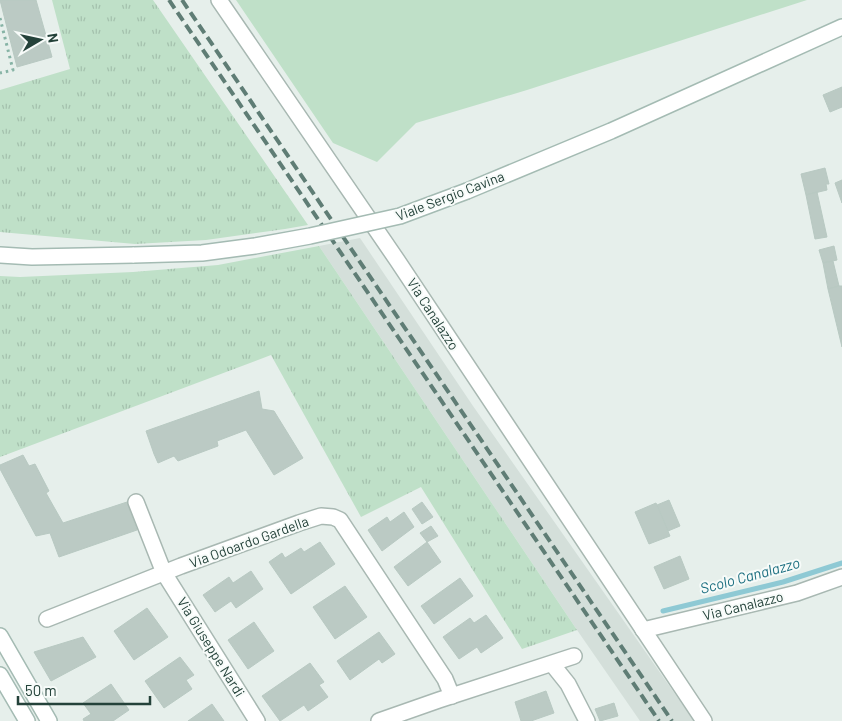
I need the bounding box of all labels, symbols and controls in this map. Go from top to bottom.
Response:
north arrow [15,15,65,65]
text: N [44,32,62,44]
street label: Viale Sergio Cavina [393,167,507,224]
street label: Via Canalazzo [404,275,463,353]
street label: Via Odoardo Gardella [187,512,311,571]
water label: Scolo Canalazzo [698,553,802,597]
street label: Via Canalazzo [701,587,785,624]
street label: Via Giuseppe Nardi [174,594,249,700]
scale bar [18,674,150,706]
text: 50 m [25,681,57,699]

